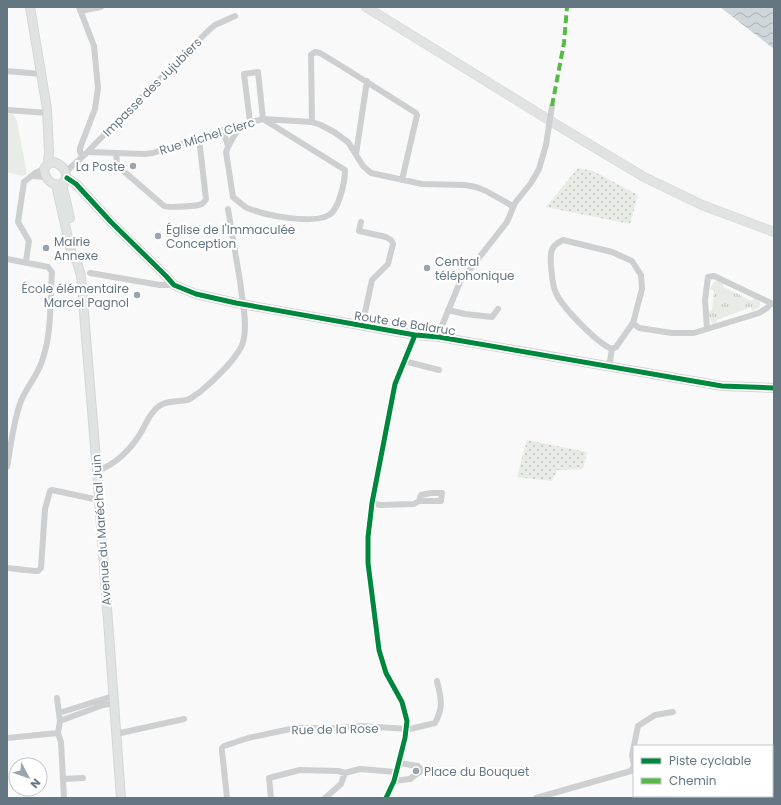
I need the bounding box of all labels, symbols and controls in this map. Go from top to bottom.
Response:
street label: Impasse des Jujubiers [99,34,205,140]
street label: Rue Michel Clerc [157,113,257,159]
place label: La Poste [76,158,125,175]
marker: La Poste [128,161,138,171]
place label: Église de l'Immaculée Conception [166,221,295,252]
marker: Église de l'Immaculée Conception [153,231,163,241]
place label: Mairie Annexe [54,233,98,264]
marker: Mairie Annexe [41,243,51,253]
place label: Central téléphonique [435,253,515,284]
marker: Central téléphonique [422,263,432,273]
place label: École élémentaire Marcel Pagnol [22,280,129,311]
marker: École élémentaire Marcel Pagnol [132,290,142,300]
street label: Route de Balaruc [353,307,457,339]
street label: Avenue du Maréchal Juin [87,454,115,606]
street label: Rue de la Rose [291,720,379,738]
legend [633,745,773,797]
text: Piste cyclable [669,752,751,769]
north arrow [8,757,48,797]
place label: Place du Bouquet [424,763,529,780]
marker: Place du Bouquet [411,766,421,776]
text: Chemin [669,772,716,789]
text: N [27,775,44,792]

